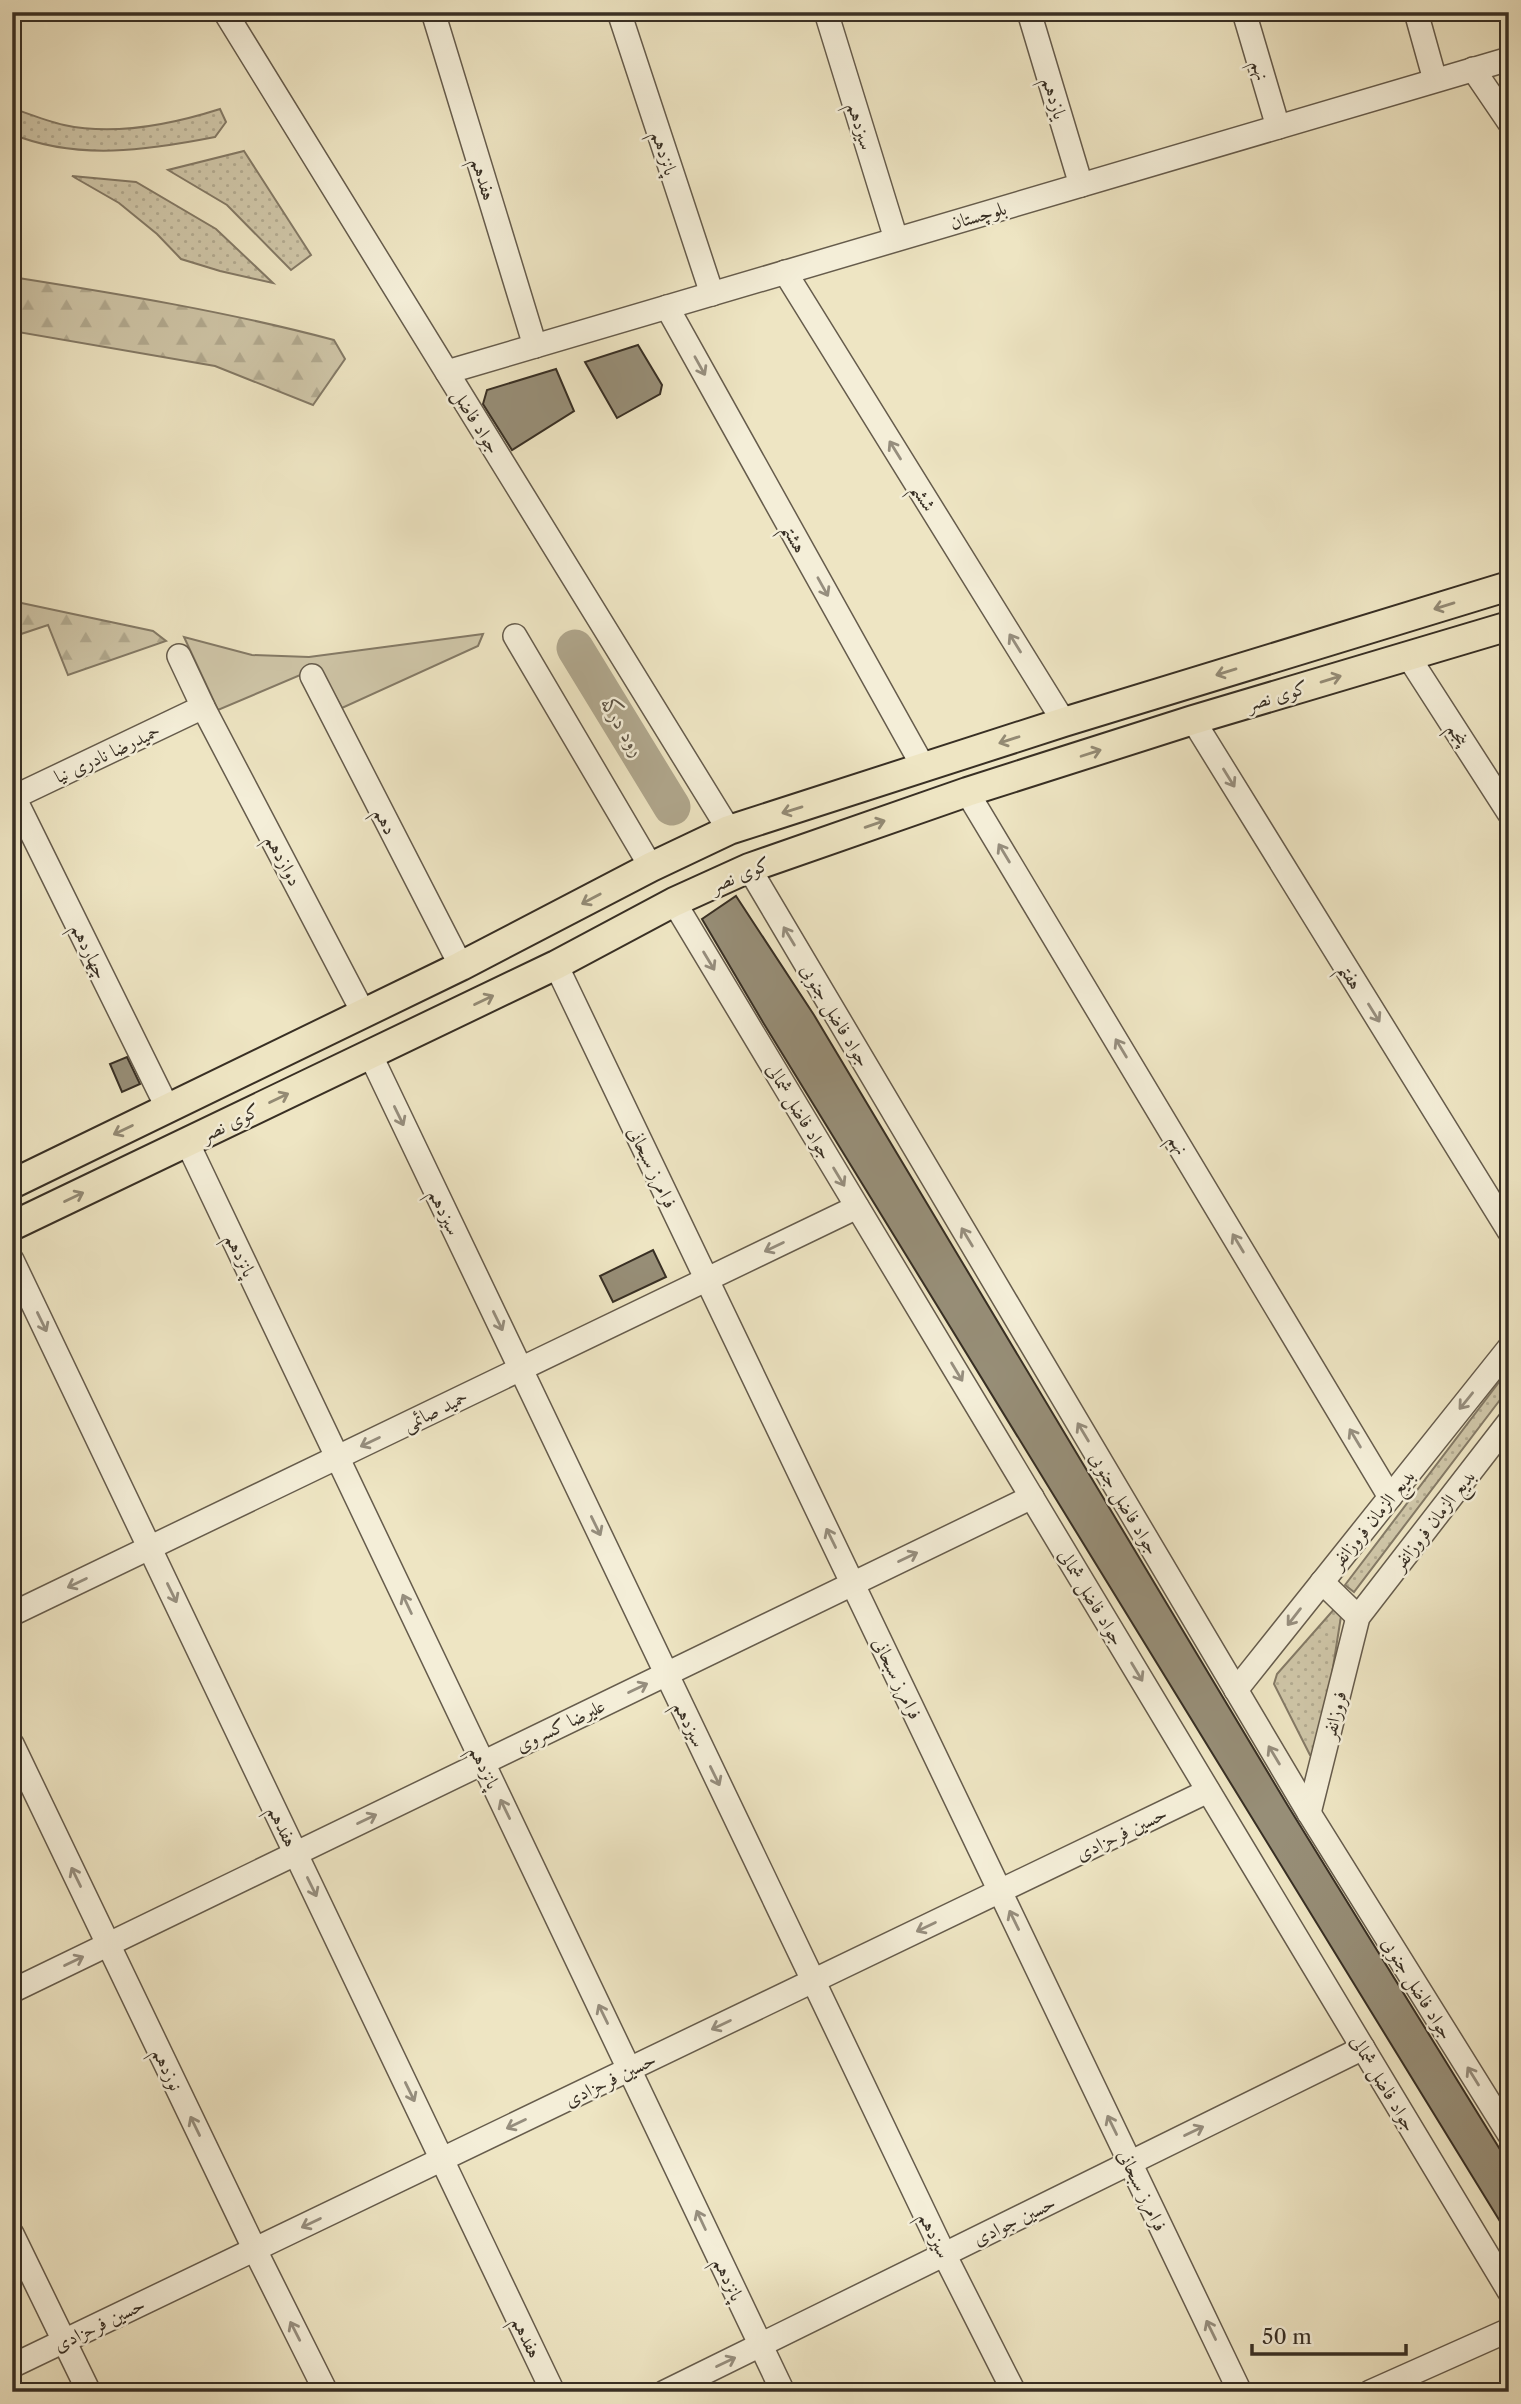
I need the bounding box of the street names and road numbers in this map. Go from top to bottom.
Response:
street label: نهم [1240,57,1274,85]
street label: یازدهم [1031,74,1072,125]
street label: سیزدهم [836,100,879,155]
street label: پانزدهم [640,128,683,182]
street label: هفدهم [460,155,501,205]
street label: بلوچستان [947,196,1009,235]
street label: جواد فاضل [446,385,505,459]
street label: ششم [899,479,941,520]
street label: هشتم [770,520,812,561]
street label: کوی نصر [1242,675,1311,717]
street label: پنجم [1437,718,1475,755]
street label: حمیدرضا نادری نیا [51,719,164,788]
street label: دهم [363,804,402,842]
street label: دوازدهم [254,831,307,893]
street label: کوی نصر [705,852,774,899]
street label: چهاردهم [60,920,113,986]
street label: جواد فاضل جنوبی [793,959,875,1073]
street label: هفتم [1327,959,1367,998]
street label: جواد فاضل شمالی [760,1059,837,1165]
street label: کوی نصر [195,1098,264,1148]
street label: فرامرز سبحانی [621,1122,682,1213]
street label: نهم [1158,1130,1194,1162]
street label: سیزدهم [417,1185,465,1242]
street label: پانزدهم [214,1230,261,1285]
street label: حمید صائمی [399,1385,472,1438]
street label: جواد فاضل جنوبی [1082,1447,1164,1561]
street label: بدیع‌ الزمان فروزانفر [1324,1465,1424,1579]
street label: بدیع الزمان فروزانفر [1386,1466,1484,1580]
street label: جواد فاضل شمالی [1052,1545,1129,1651]
street label: فرامرز سبحانی [866,1633,927,1724]
street label: فروزانفر [1317,1689,1353,1744]
street label: علیرضا کسروی [512,1694,609,1758]
street label: سیزدهم [662,1697,710,1754]
street label: پانزدهم [458,1742,505,1797]
street label: حسین فرحزادی [1072,1801,1171,1866]
street label: هفدهم [256,1802,302,1854]
street label: جواد فاضل جنوبی [1374,1933,1458,2045]
street label: جواد فاضل شمالی [1344,2031,1421,2137]
street label: نوزدهم [141,2044,188,2097]
street label: حسین فرحزادی [561,2047,660,2112]
street label: فرامرز سبحانی [1111,2145,1172,2236]
street label: حسین جوادی [969,2191,1060,2251]
street label: سیزدهم [907,2208,955,2265]
street label: پانزدهم [702,2254,749,2309]
street label: حسین فرحزادی [50,2292,149,2357]
street label: هفدهم [500,2313,546,2365]

